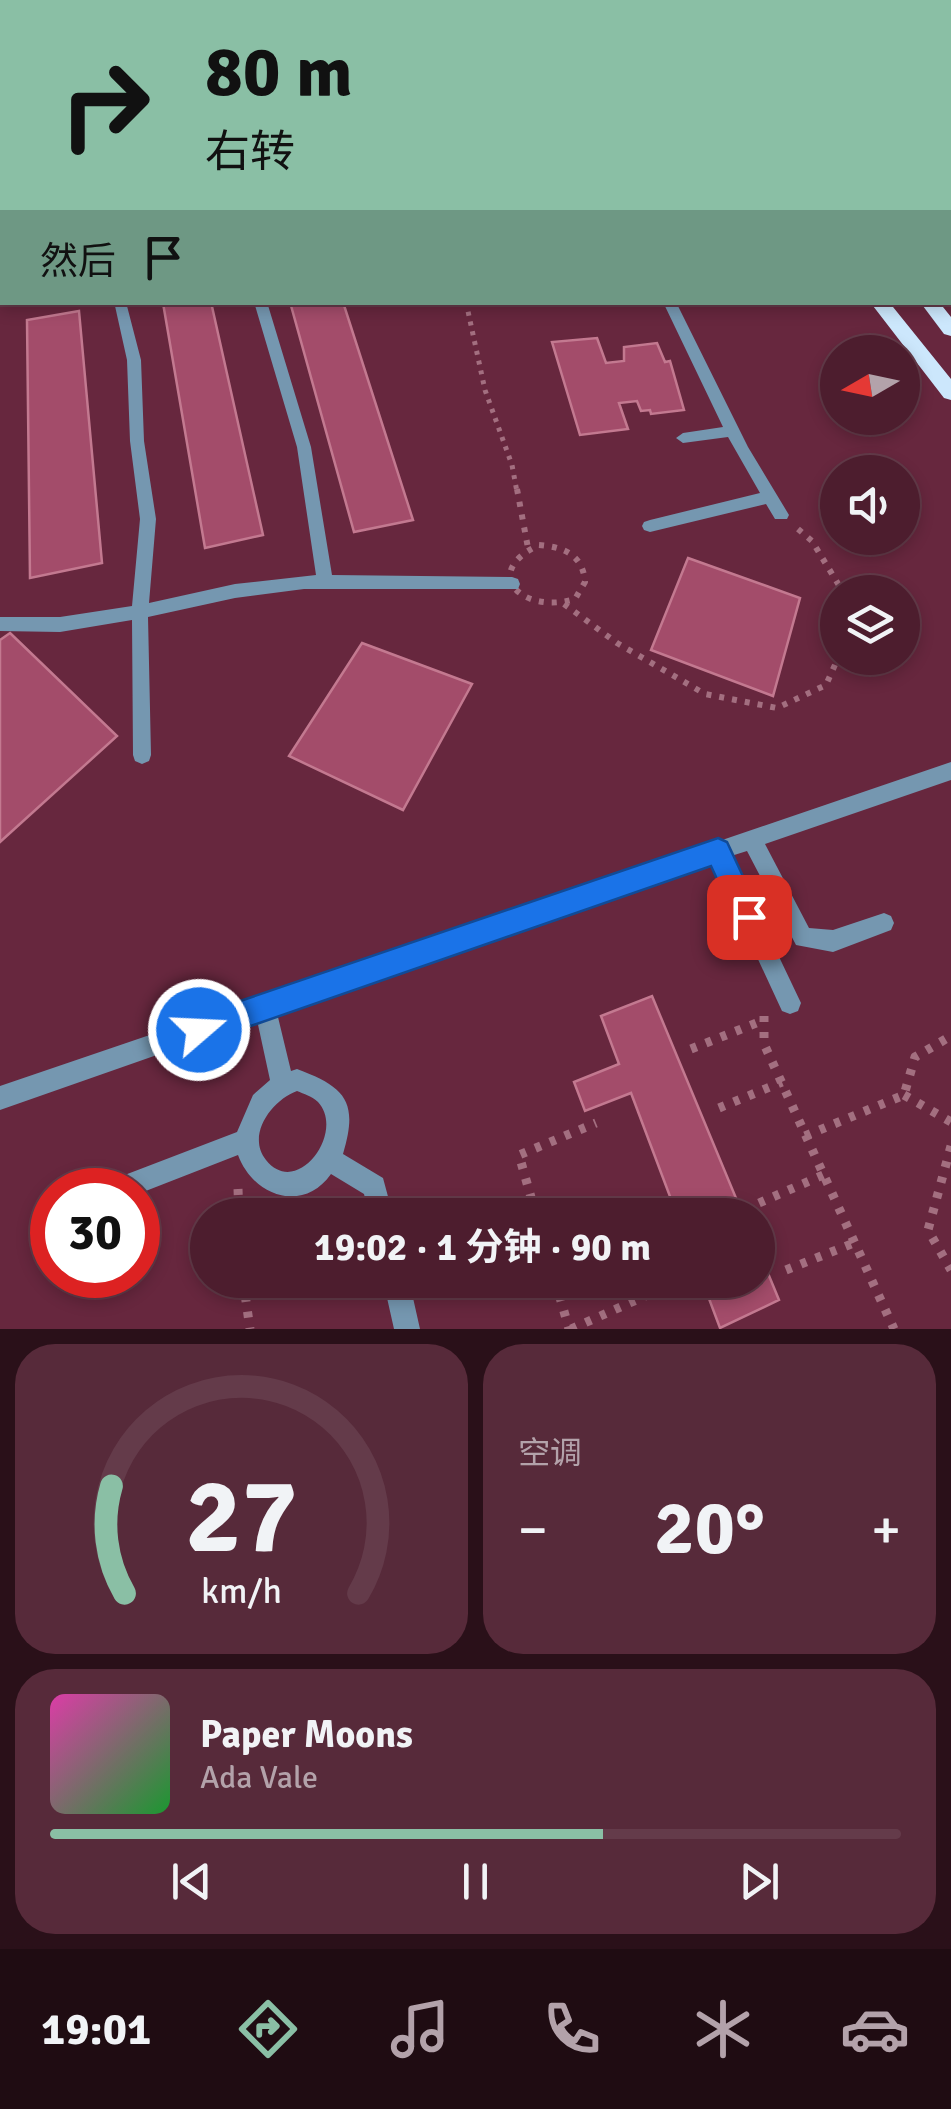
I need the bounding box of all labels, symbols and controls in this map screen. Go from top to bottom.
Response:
text: 80 m [205,29,353,115]
icon: right [40,40,170,170]
text: 右转 [205,125,295,180]
icon: arrive [136,230,191,285]
text: 然后 [40,238,116,285]
north arrow [820,335,920,435]
map controls [820,335,920,675]
button: sound [820,455,920,555]
button: layers [820,575,920,675]
pin [707,875,792,960]
icon: arrive [722,890,777,945]
position arrow [147,978,251,1082]
speed limit sign: 30 [30,1168,160,1298]
text: 19:02 · 1 分钟 · 90 m [314,1224,651,1271]
text: 空调 [518,1434,582,1473]
text: 27 [185,1453,298,1581]
text: 20° [654,1482,765,1575]
text: − [518,1496,548,1564]
text: + [871,1496,901,1564]
text: km/h [201,1569,282,1613]
text: Paper Moons [200,1711,413,1758]
text: Ada Vale [200,1758,318,1797]
icon: previous [164,1854,219,1909]
icon: pause [448,1854,503,1909]
icon: next [732,1854,787,1909]
icon: directions [233,1994,303,2064]
icon: music [385,1994,455,2064]
icon: phone [537,1994,607,2064]
icon: climate [688,1994,758,2064]
icon: car [840,1994,910,2064]
text: 19:01 [41,2002,151,2057]

